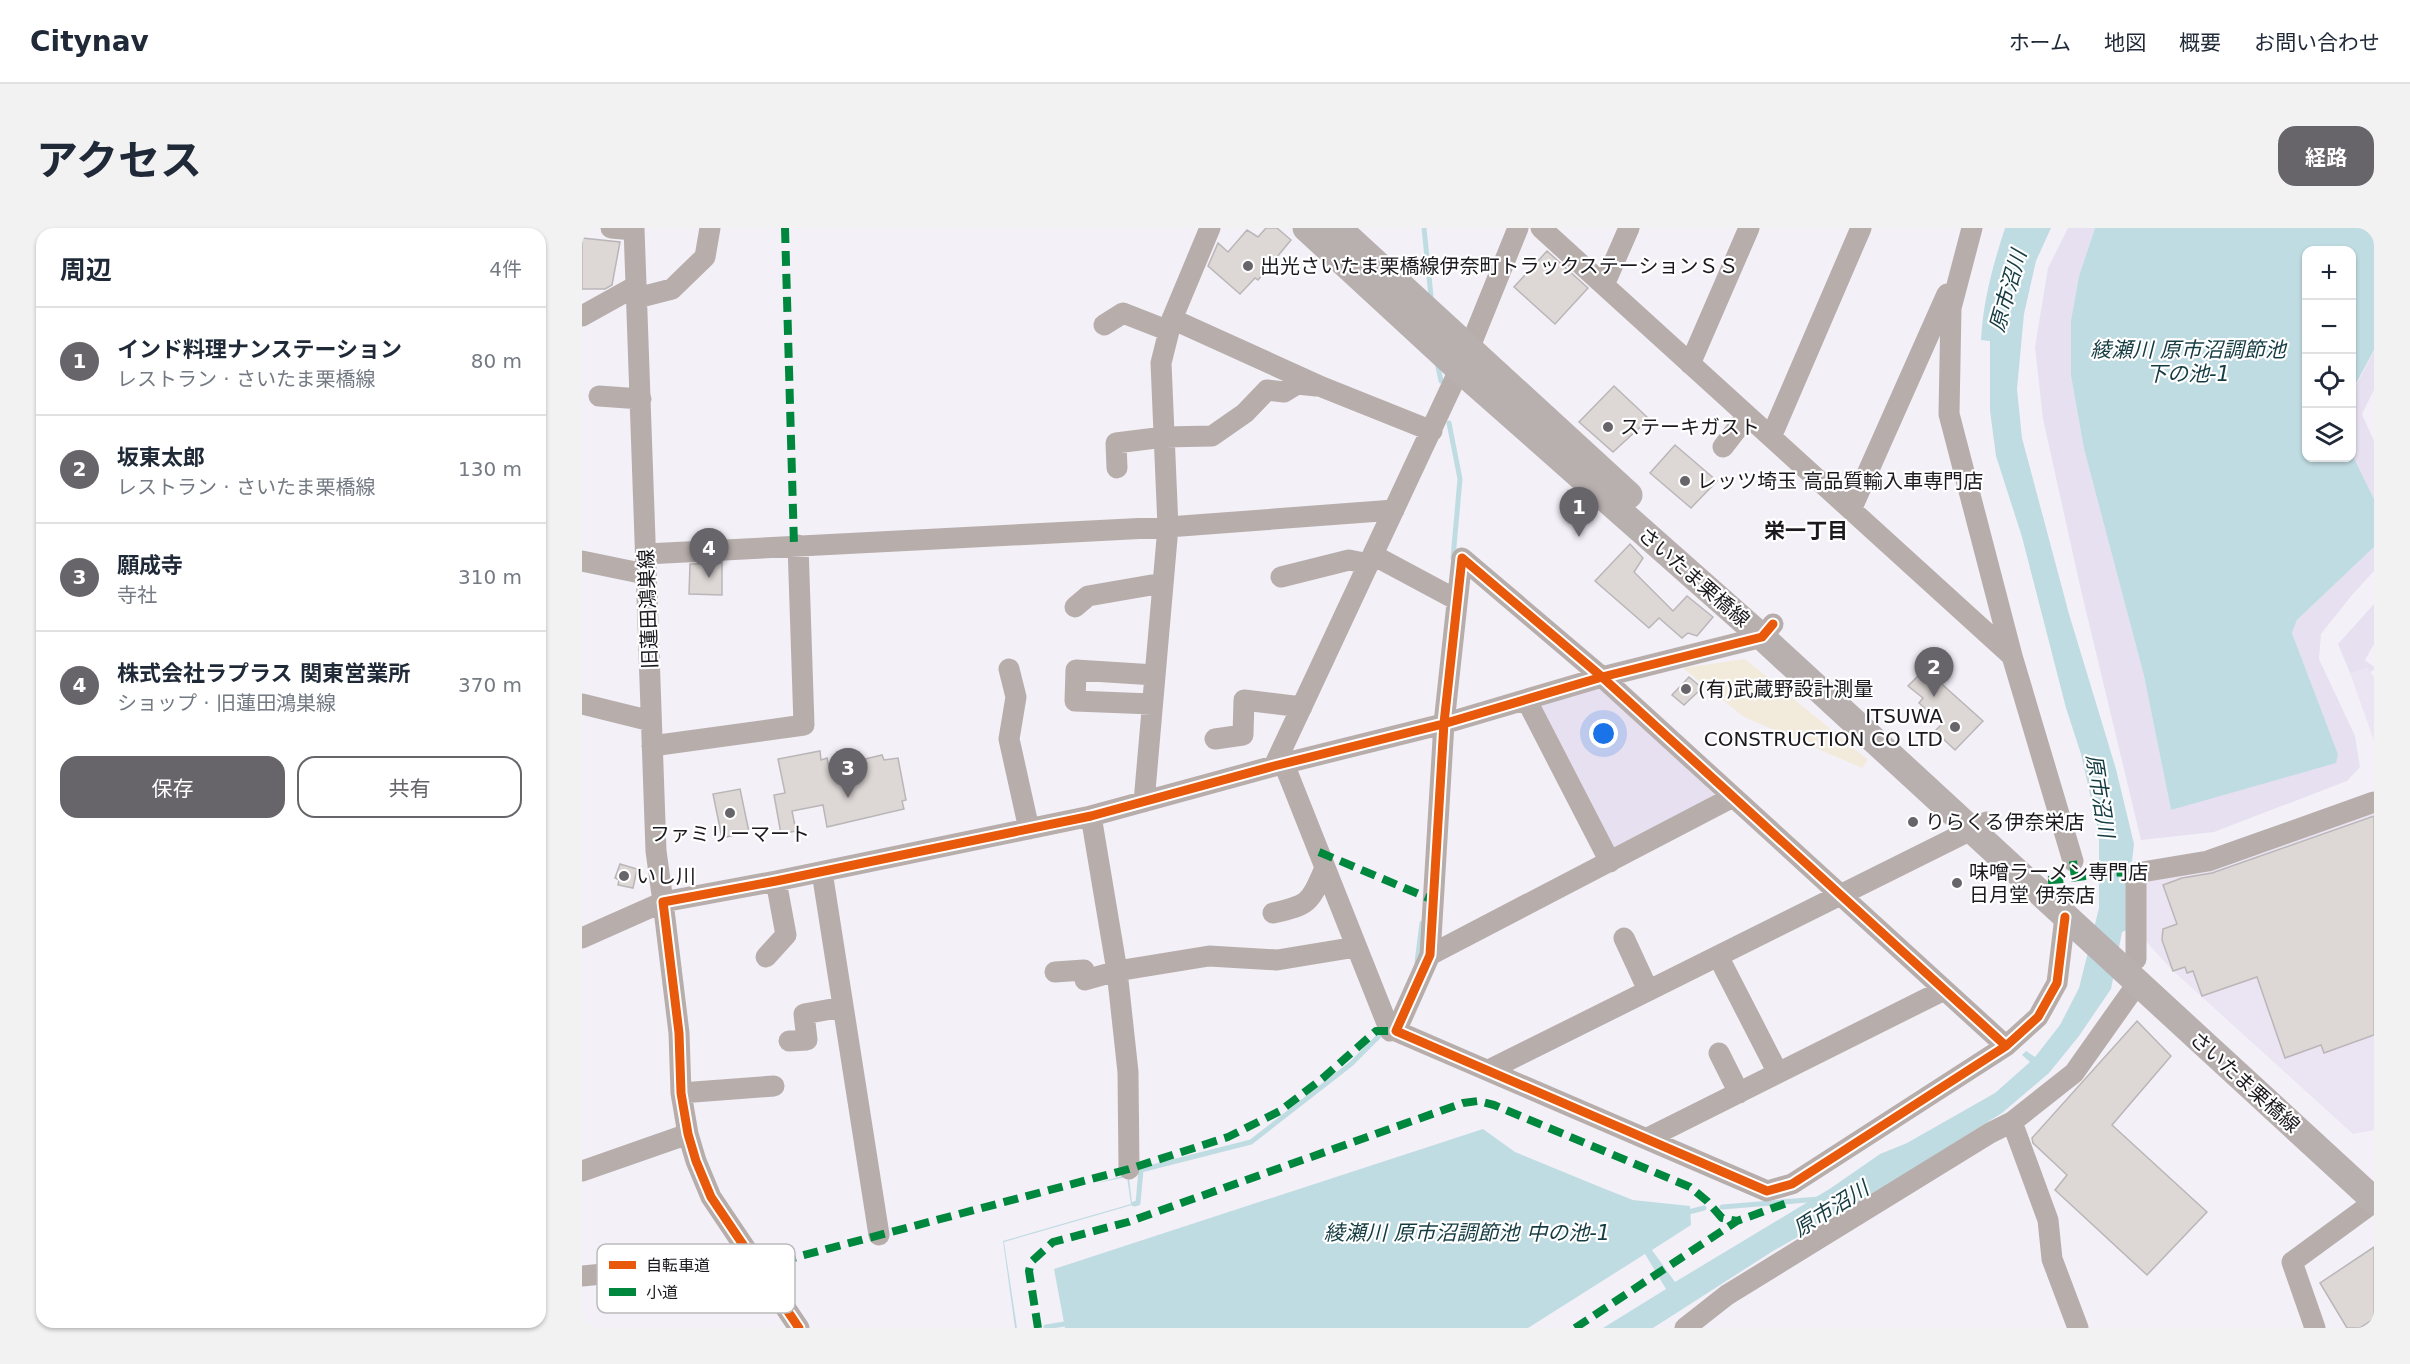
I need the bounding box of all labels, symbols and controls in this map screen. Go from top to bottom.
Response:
text: Citynav [30,25,149,58]
text: ホーム [2009,31,2071,55]
text: 地図 [2104,31,2146,55]
text: 概要 [2179,31,2221,55]
text: お問い合わせ [2254,31,2380,55]
button: 経路 [2278,126,2374,186]
text: アクセス [36,136,202,185]
water label: 原市沼川 [1985,245,2032,335]
map controls [2302,246,2356,462]
button: + [2302,246,2356,300]
place label: 出光さいたま栗橋線伊奈町トラックステーションＳＳ [1260,254,1738,278]
text: 周辺 [60,255,112,285]
text: 4件 [489,257,522,281]
marker: 出光さいたま栗橋線伊奈町トラックステーションＳＳ [1241,259,1255,273]
button: − [2302,300,2356,354]
text: インド料理ナンステーション [117,337,402,362]
water label: 綾瀬川 原市沼調節池 下の池-1 [2090,338,2288,386]
text: 1 [73,349,86,373]
text: 80 m [471,349,522,373]
button: locate [2302,354,2356,408]
text: レストラン · さいたま栗橋線 [117,367,375,391]
button: layers [2302,408,2356,462]
place label: ステーキガスト [1620,415,1760,439]
marker: ステーキガスト [1601,420,1615,434]
text: 坂東太郎 [117,445,205,470]
text: 2 [73,457,86,481]
text: 130 m [458,457,522,481]
place label: レッツ埼玉 高品質輸入車専門店 [1697,469,1983,493]
marker: レッツ埼玉 高品質輸入車専門店 [1678,474,1692,488]
text: レストラン · さいたま栗橋線 [117,475,375,499]
pin: 1 [1560,488,1598,537]
district label: 栄一丁目 [1764,519,1848,543]
street label: さいたま栗橋線 [1634,522,1754,632]
pin: 4 [690,528,728,578]
street label: 旧蓮田鴻巣線 [634,549,662,669]
text: 願成寺 [117,553,183,578]
text: 3 [73,565,86,589]
text: 310 m [458,565,522,589]
text: 寺社 [117,583,157,607]
pin: 2 [1914,648,1954,697]
text: 株式会社ラプラス 関東営業所 [117,661,410,686]
text: 4 [73,673,86,697]
text: 370 m [458,673,522,697]
place label: (有)武蔵野設計測量 [1698,677,1874,701]
marker: (有)武蔵野設計測量 [1679,682,1693,696]
text: ショップ · 旧蓮田鴻巣線 [117,691,336,715]
place label: ITSUWA CONSTRUCTION CO LTD [1704,704,1943,751]
your location [1589,719,1618,748]
marker: ITSUWA CONSTRUCTION CO LTD [1948,720,1962,734]
pin: 3 [828,748,868,798]
water label: 原市沼川 [2082,753,2119,841]
button: 保存 [60,756,285,818]
button: 共有 [297,756,522,818]
marker: ファミリーマート [723,806,737,820]
place label: りらくる伊奈栄店 [1925,810,2085,834]
marker: りらくる伊奈栄店 [1906,815,1920,829]
place label: ファミリーマート [650,822,810,846]
place label: 味噌ラーメン専門店 日月堂 伊奈店 [1969,860,2148,907]
place label: いし川 [636,864,696,888]
marker: いし川 [617,869,631,883]
marker: 味噌ラーメン専門店 日月堂 伊奈店 [1950,876,1964,890]
street label: さいたま栗橋線 [2185,1026,2305,1138]
water label: 原市沼川 [1789,1176,1875,1241]
water label: 綾瀬川 原市沼調節池 中の池-1 [1324,1221,1610,1245]
legend [597,1244,795,1313]
text: 自転車道 [646,1256,710,1275]
text: 小道 [646,1283,678,1302]

